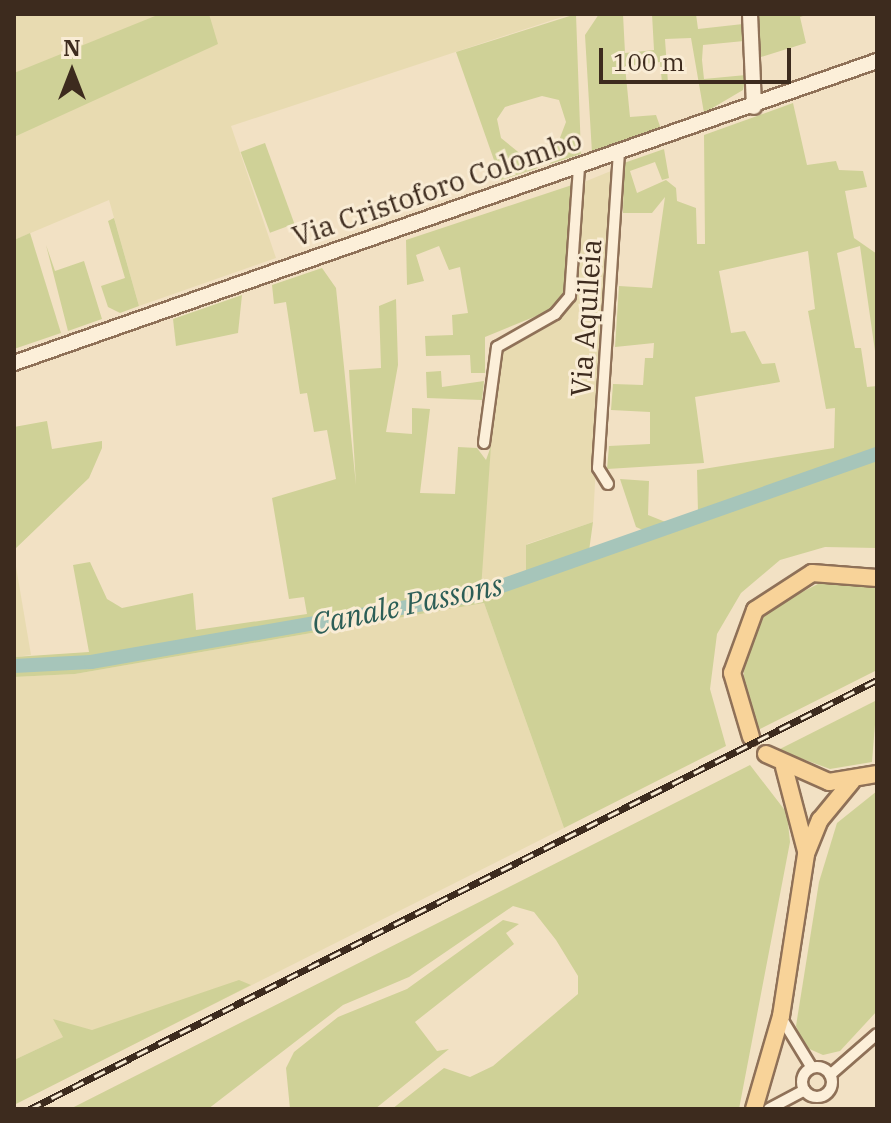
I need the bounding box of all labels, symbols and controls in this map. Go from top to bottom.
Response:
north arrow [32,32,112,112]
scale bar [603,32,795,82]
text: N [63,33,81,62]
text: 100 m [613,46,685,78]
street label: Via Cristoforo Colombo [288,123,586,253]
street label: Via Aquileia [564,238,608,398]
water label: Canale Passons [308,566,506,642]

